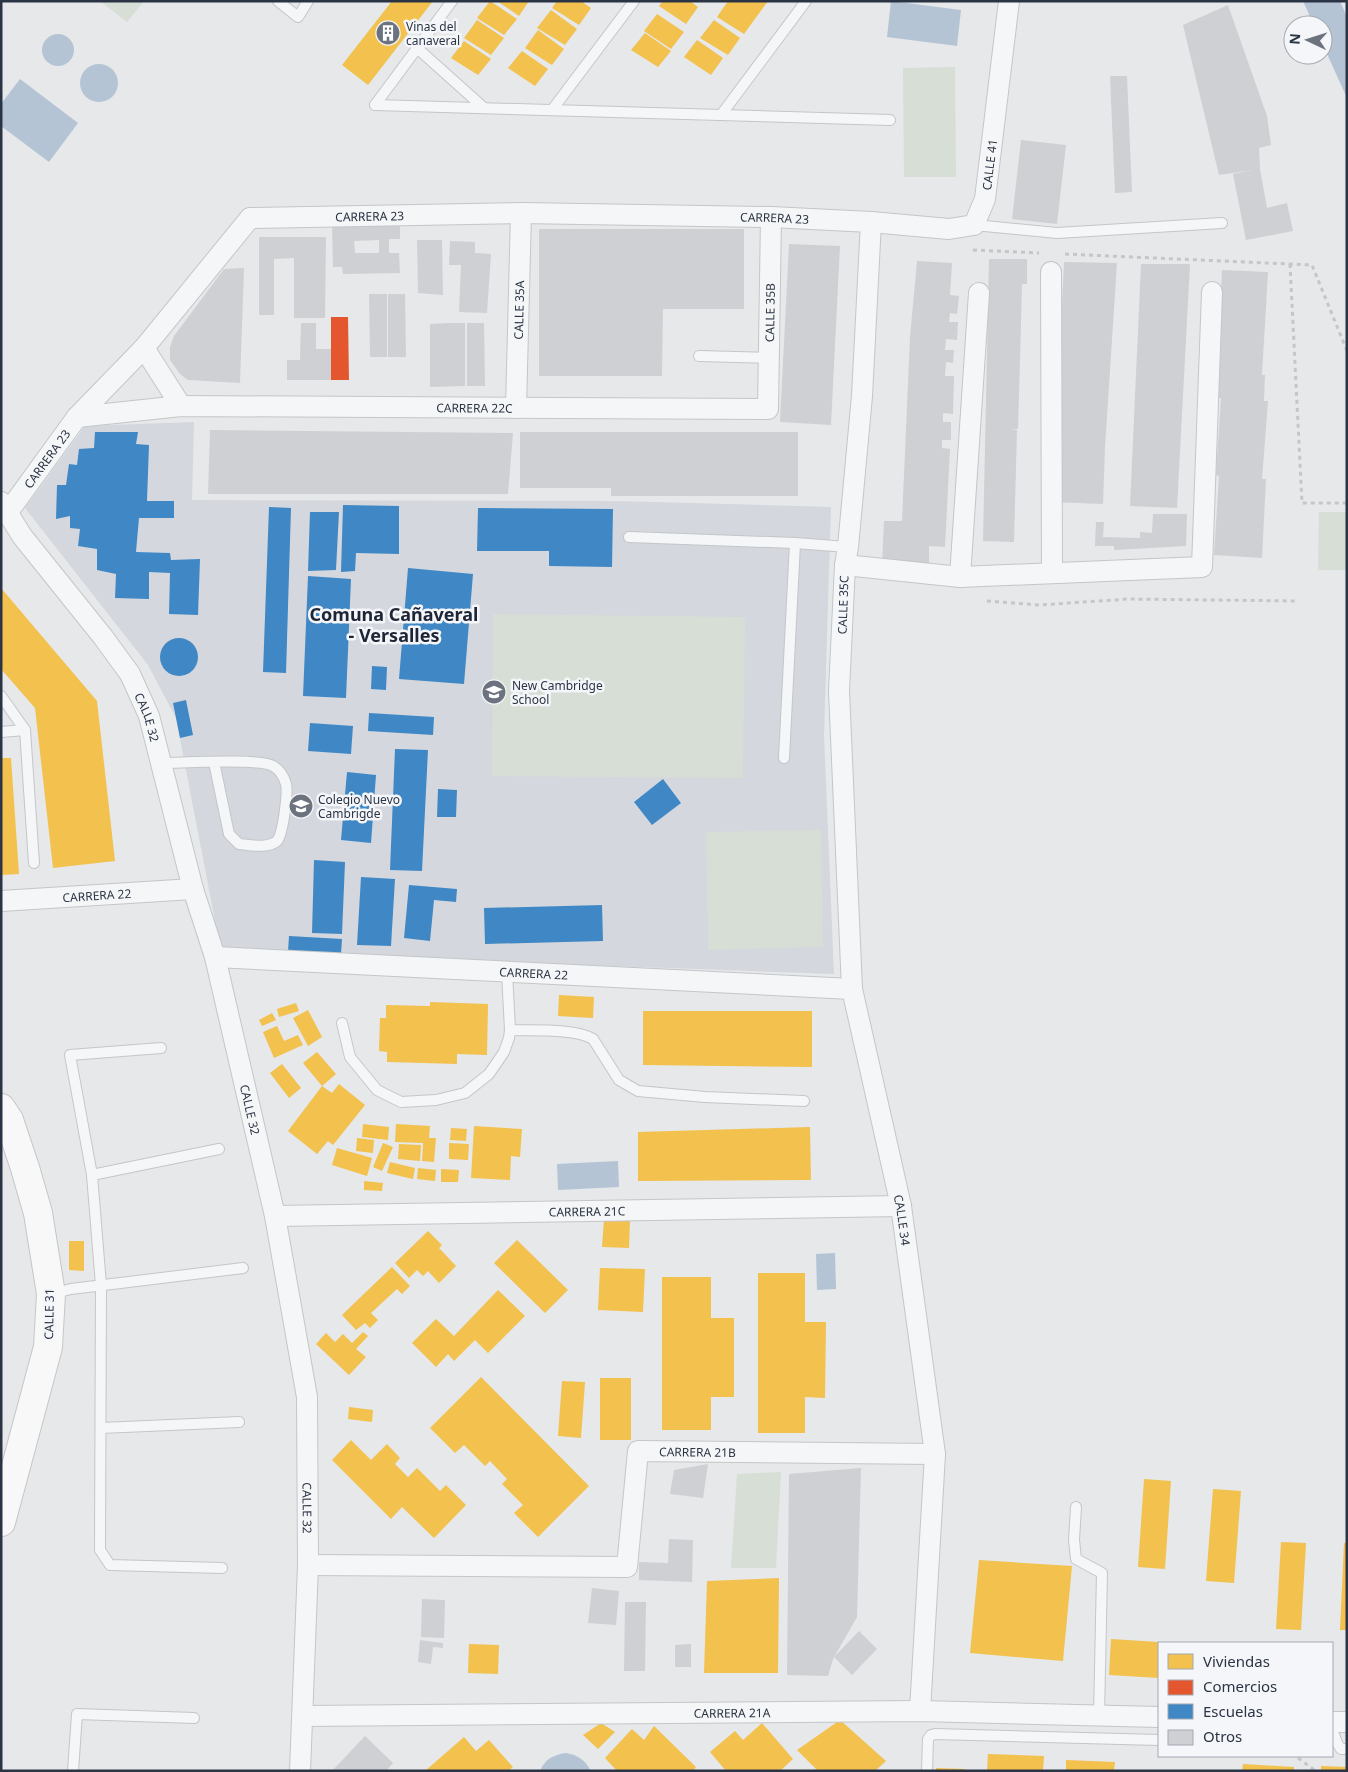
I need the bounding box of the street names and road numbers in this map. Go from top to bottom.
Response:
street label: CALLE 41 [978,138,1001,191]
street label: CARRERA 23 [335,207,404,225]
street label: CARRERA 23 [740,208,810,227]
street label: CALLE 35A [509,280,528,340]
street label: CALLE 35B [761,283,778,342]
street label: CARRERA 22C [436,399,513,416]
street label: CARRERA 23 [20,426,74,491]
street label: CALLE 35C [833,575,853,635]
street label: CALLE 32 [131,690,164,744]
street label: CARRERA 22 [62,884,132,906]
street label: CARRERA 22 [499,963,569,983]
street label: CALLE 32 [236,1083,264,1137]
street label: CALLE 34 [890,1193,915,1247]
street label: CARRERA 21C [549,1202,626,1220]
street label: CALLE 31 [40,1288,58,1340]
street label: CARRERA 21B [659,1443,736,1460]
street label: CALLE 32 [299,1482,316,1534]
street label: CARRERA 21A [694,1704,771,1721]

